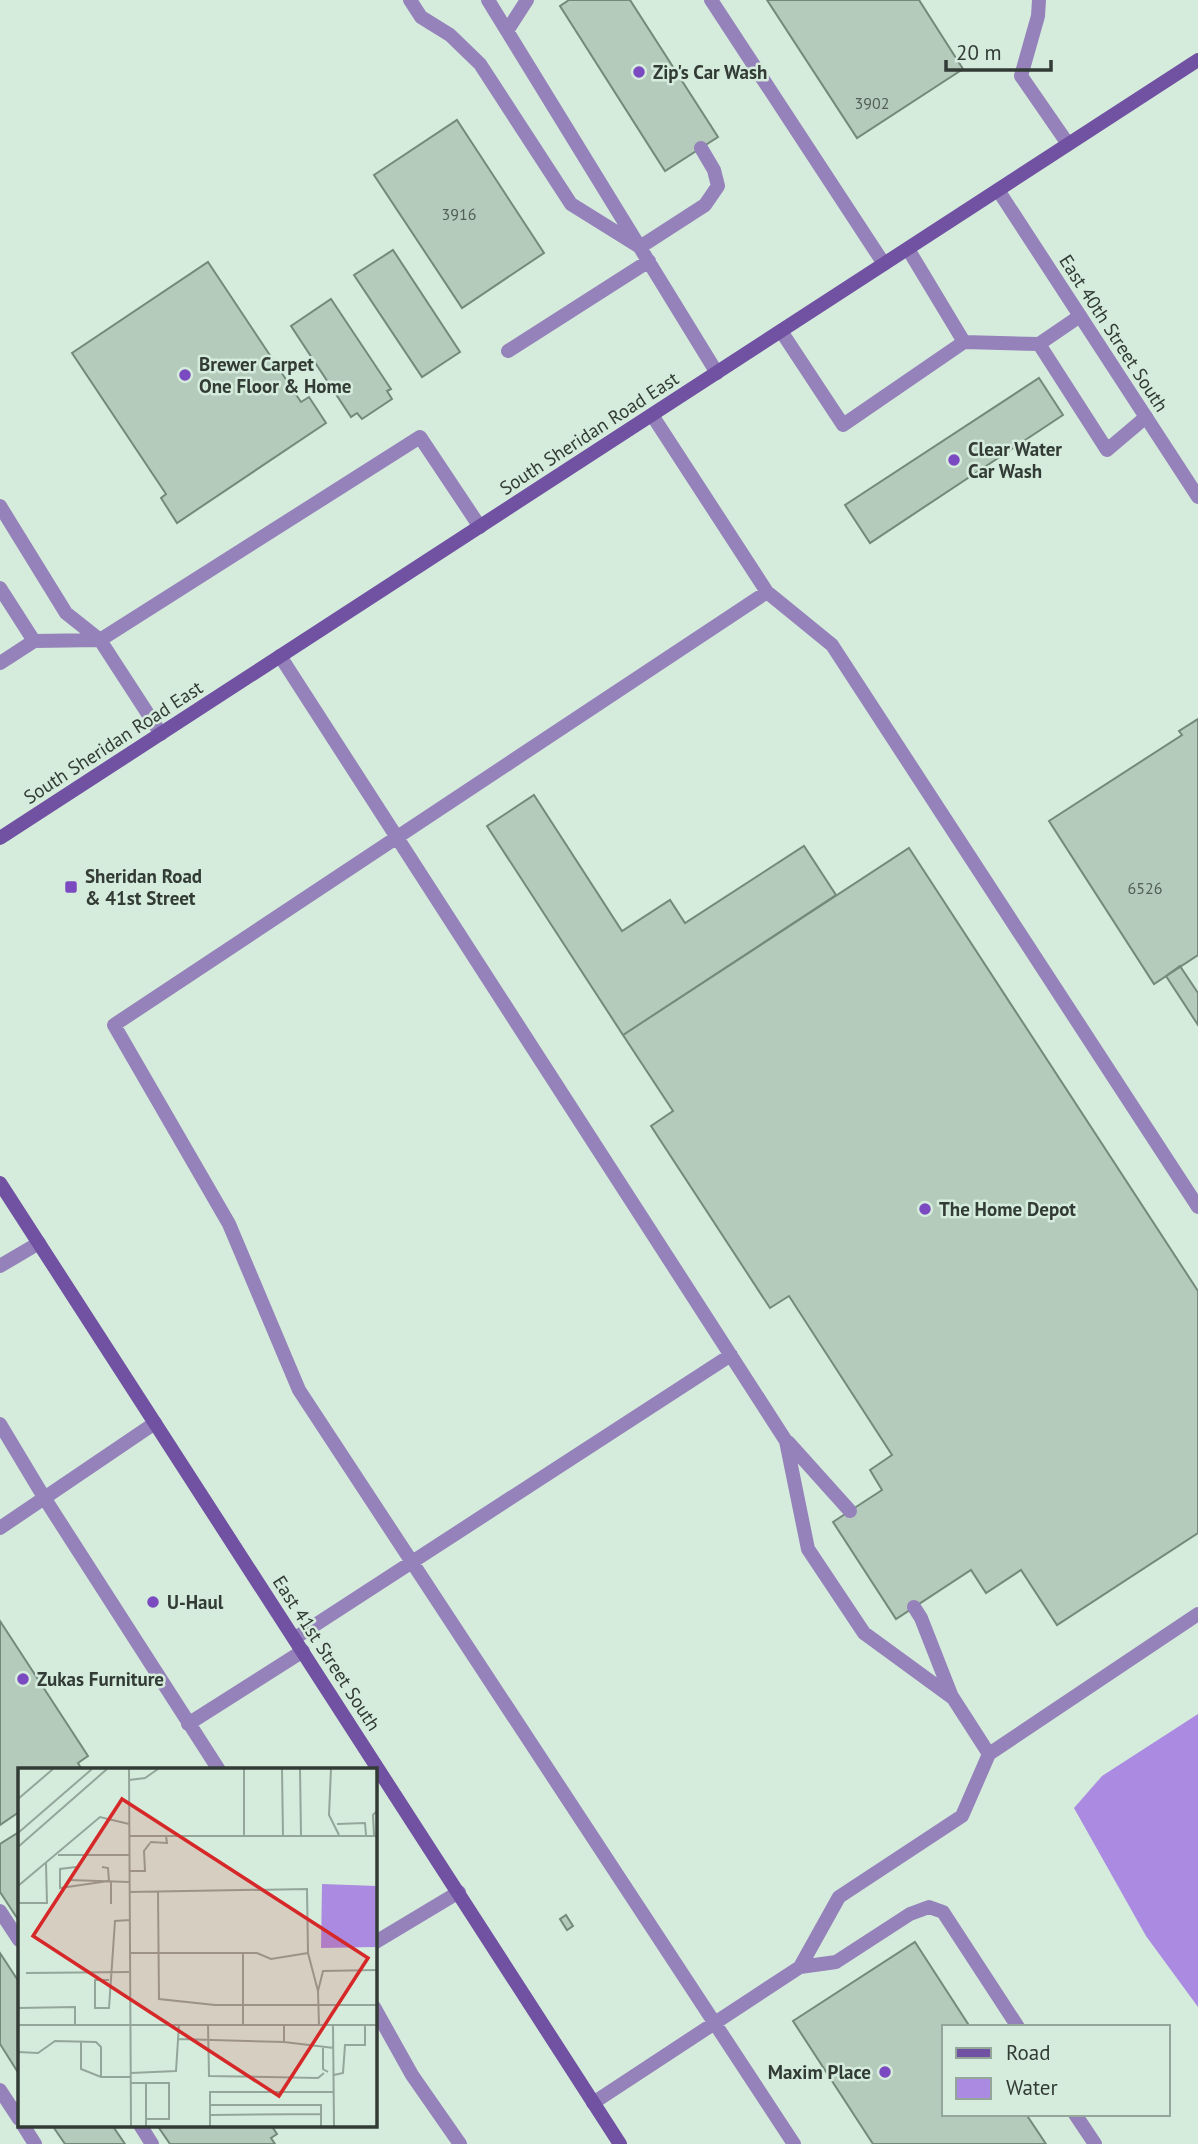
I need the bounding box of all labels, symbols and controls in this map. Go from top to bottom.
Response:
scale bar [946,28,1051,72]
text: 20 m [956,39,1002,66]
place label: Zip's Car Wash [653,60,767,84]
marker: Zip's Car Wash [631,64,647,80]
house number: 3902 [855,93,889,113]
house number: 3916 [442,204,476,224]
street label: East 40th Street South [1054,250,1174,416]
place label: Brewer Carpet One Floor & Home [199,352,351,398]
street label: South Sheridan Road East [495,366,683,500]
marker: Brewer Carpet One Floor & Home [177,367,193,383]
place label: Clear Water Car Wash [968,437,1062,483]
marker: Clear Water Car Wash [946,452,962,468]
street label: South Sheridan Road East [19,675,207,809]
place label: Sheridan Road & 41st Street [85,864,202,910]
house number: 6526 [1128,878,1162,898]
marker: Sheridan Road & 41st Street [63,879,79,895]
place label: The Home Depot [939,1197,1076,1221]
marker: The Home Depot [917,1201,933,1217]
street label: East 41st Street South [268,1571,386,1735]
place label: U-Haul [167,1590,224,1614]
marker: U-Haul [145,1594,161,1610]
place label: Zukas Furniture [37,1667,164,1691]
marker: Zukas Furniture [15,1671,31,1687]
inset map [18,1768,376,2126]
legend [942,2025,1170,2116]
text: Road [1006,2039,1050,2066]
place label: Maxim Place [768,2060,871,2084]
marker: Maxim Place [877,2064,893,2080]
text: Water [1006,2074,1058,2101]

